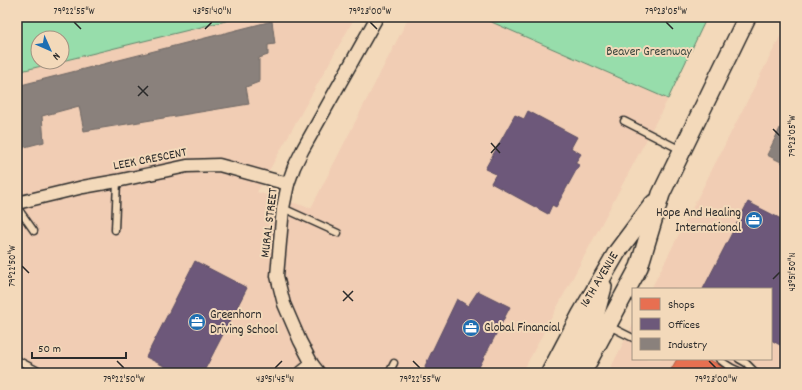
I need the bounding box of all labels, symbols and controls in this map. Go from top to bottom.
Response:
text: 79°22'55"W [54,5,95,19]
text: 43°51'40"N [193,5,231,19]
text: 79°23'00"W [349,5,392,19]
text: 79°23'05"W [645,5,687,19]
north arrow [30,30,70,70]
park label: Beaver Greenway [606,43,692,62]
text: N [48,48,63,64]
text: 79°23'05"W [786,115,800,157]
street label: LEEK CRESCENT [112,144,188,176]
street label: MURAL STREET [256,187,284,259]
place label: Hope And Healing International [656,204,741,238]
office icon: Hope And Healing International [744,210,764,230]
text: 79°22'50"W [6,245,20,287]
street label: 16TH AVENUE [576,249,624,311]
text: 43°51'50"N [786,252,800,292]
legend [632,288,772,360]
text: Shops [668,297,695,314]
place label: Greenhorn Driving School [210,306,278,340]
office icon: Greenhorn Driving School [187,312,207,332]
text: Offices [668,317,700,334]
office icon: Global Financial [461,318,481,338]
place label: Global Financial [484,319,560,338]
scale bar [32,334,126,360]
text: Industry [668,337,708,354]
text: 50 m [38,341,61,358]
text: 79°22'50"W [103,373,145,387]
text: 43°51'45"N [256,373,294,387]
text: 79°22'55"W [400,373,441,387]
text: 79°23'00"W [695,373,738,387]

